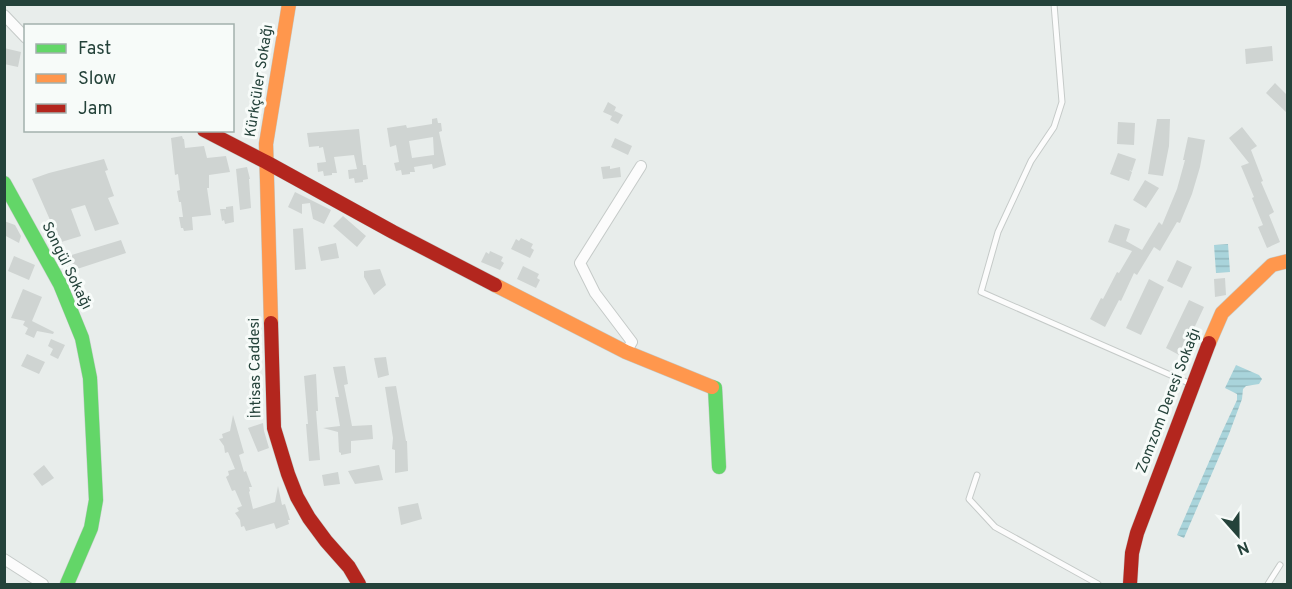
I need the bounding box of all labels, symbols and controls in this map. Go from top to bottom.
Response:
street label: Kürkçüler Sokağı [242,23,278,139]
legend [24,24,234,132]
text: Fast [78,38,111,61]
text: Slow [78,68,116,91]
text: Jam [78,98,113,121]
street label: Songül Sokağı [37,219,95,313]
street label: İhtisas Caddesi [245,318,266,418]
street label: Zomzom Deresi Sokağı [1133,326,1205,476]
north arrow [1208,505,1268,565]
text: N [1234,536,1252,559]

